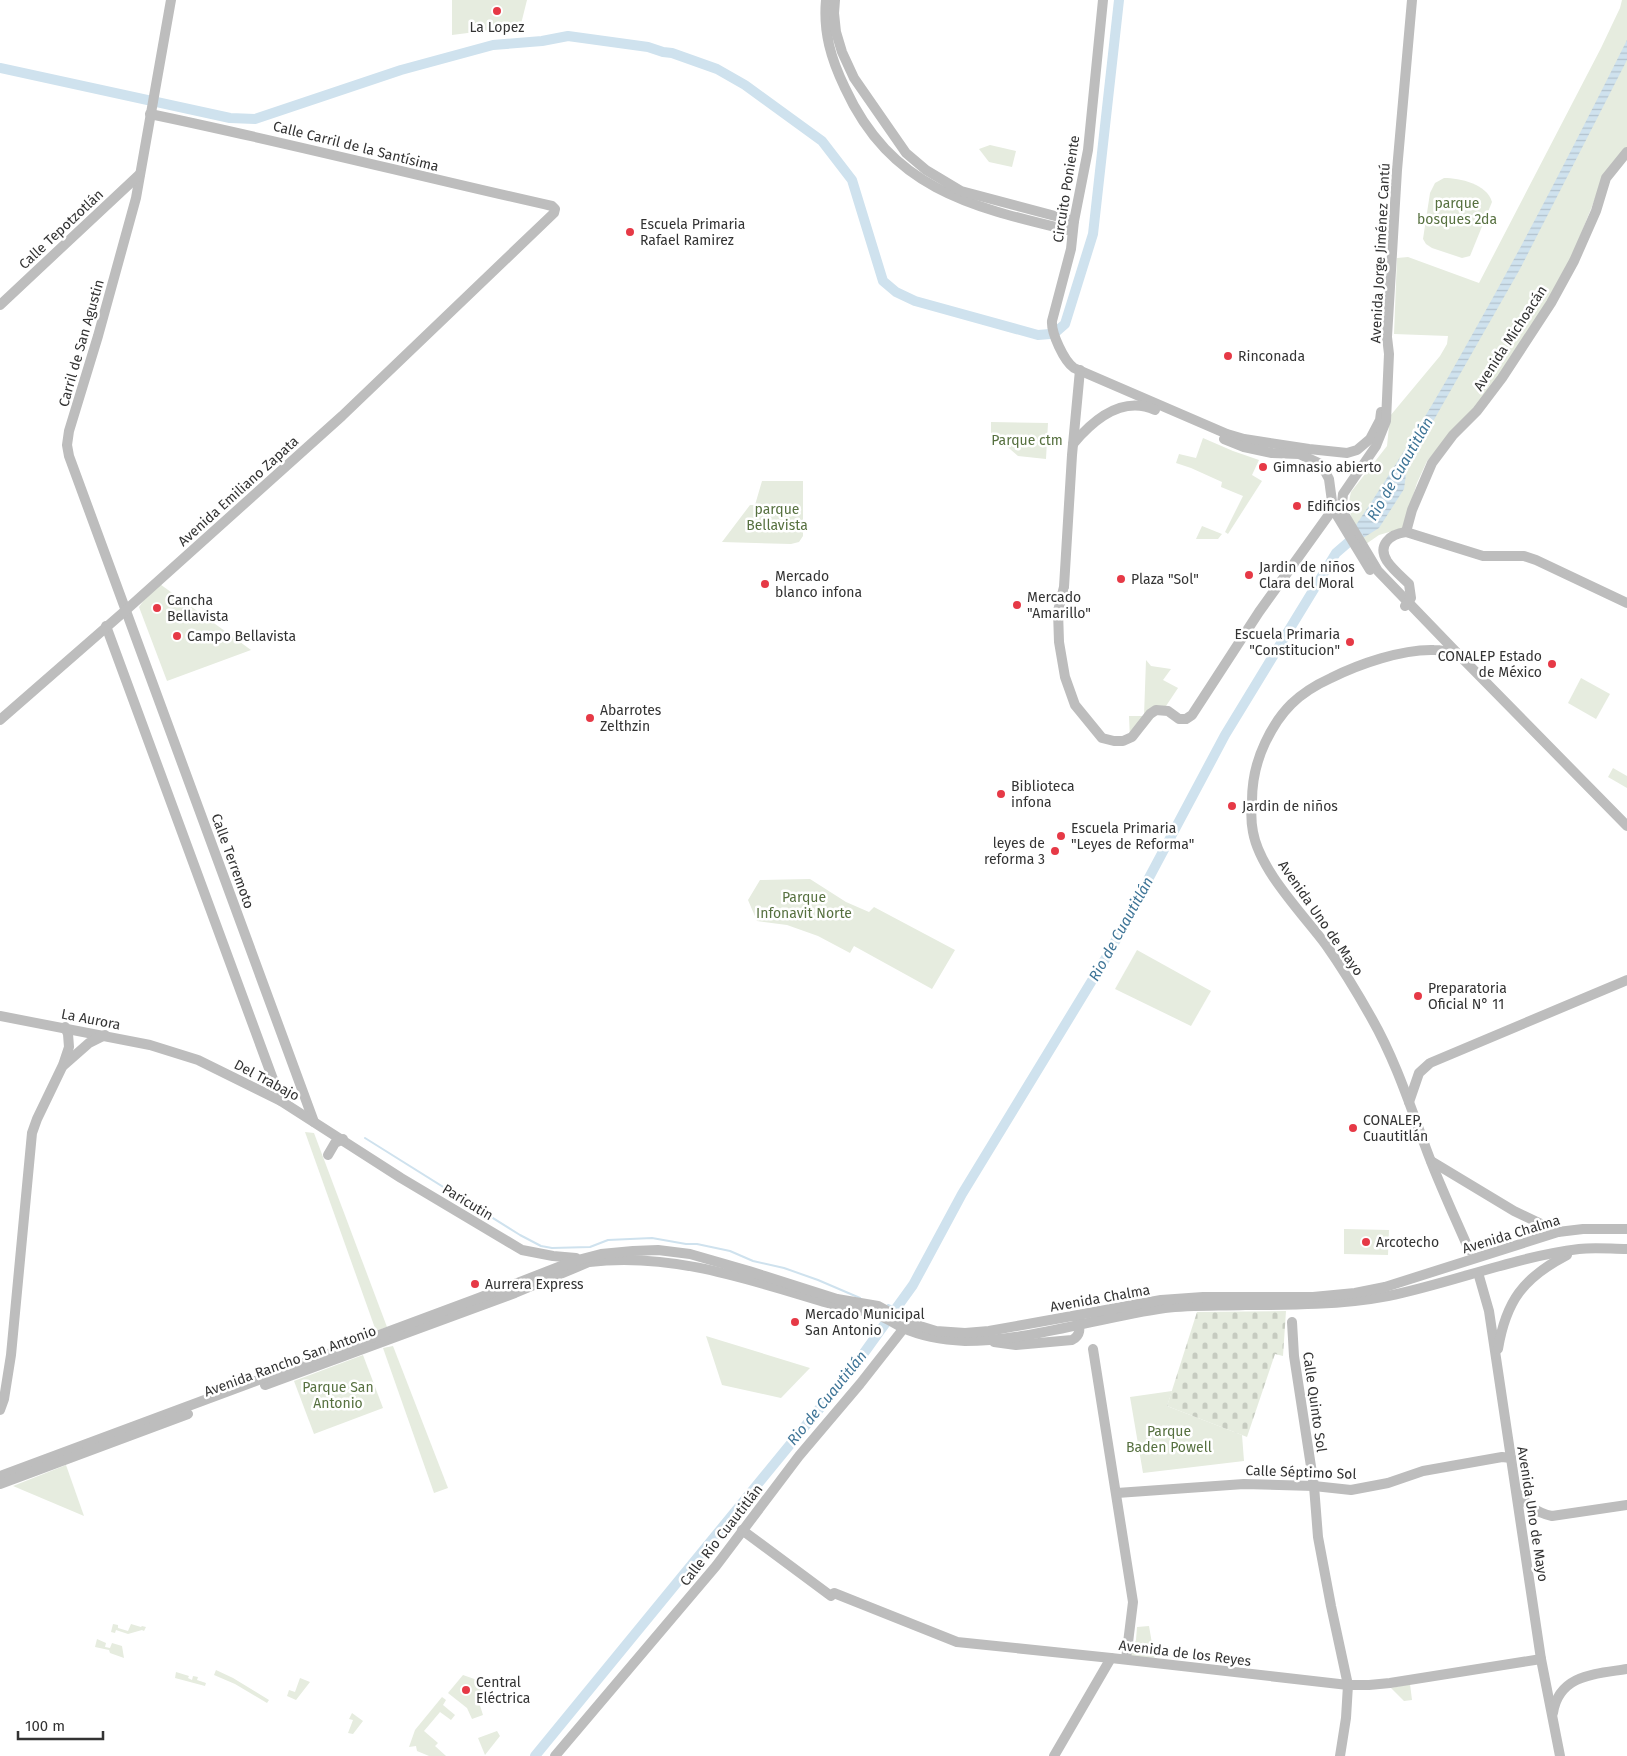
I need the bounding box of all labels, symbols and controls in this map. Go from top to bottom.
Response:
marker: La Lopez [491,5,503,17]
place label: La Lopez [470,19,524,36]
street label: Calle Carril de la Santísima [271,118,440,175]
street label: Circuito Poniente [1050,134,1083,244]
street label: Avenida Jorge Jiménez Cantú [1367,162,1394,344]
street label: Calle Tepotzotlán [16,186,107,273]
park label: parque bosques 2da [1417,195,1497,228]
place label: Escuela Primaria Rafael Ramirez [640,216,745,249]
marker: Escuela Primaria Rafael Ramirez [624,226,636,238]
street label: Carril de San Agustin [55,277,108,409]
street label: Avenida Michoacán [1470,282,1551,394]
place label: Rinconada [1238,348,1305,365]
marker: Rinconada [1222,350,1234,362]
water label: Rio de Cuautitlán [1363,414,1437,524]
park label: Parque ctm [991,432,1063,449]
street label: Avenida Emiliano Zapata [175,433,302,550]
place label: Gimnasio abierto [1273,459,1382,476]
marker: Gimnasio abierto [1257,461,1269,473]
place label: Edificios [1307,498,1360,515]
marker: Edificios [1291,500,1303,512]
park label: parque Bellavista [746,501,808,534]
place label: Jardin de niños Clara del Moral [1259,559,1355,592]
place label: Mercado blanco infona [775,568,862,601]
marker: Jardin de niños Clara del Moral [1243,569,1255,581]
place label: Plaza "Sol" [1131,571,1199,588]
marker: Plaza "Sol" [1115,573,1127,585]
marker: Mercado blanco infona [759,578,771,590]
place label: Mercado "Amarillo" [1027,589,1091,622]
place label: Cancha Bellavista [167,592,229,625]
marker: Mercado "Amarillo" [1011,599,1023,611]
marker: Cancha Bellavista [151,602,163,614]
place label: Escuela Primaria "Constitucion" [1235,626,1340,659]
place label: Campo Bellavista [187,628,296,645]
marker: Campo Bellavista [171,630,183,642]
marker: Escuela Primaria "Constitucion" [1344,636,1356,648]
place label: CONALEP Estado de México [1438,648,1542,681]
marker: CONALEP Estado de México [1546,658,1558,670]
place label: Abarrotes Zelthzin [600,702,662,735]
marker: Abarrotes Zelthzin [584,712,596,724]
place label: Biblioteca infona [1011,778,1075,811]
marker: Biblioteca infona [995,788,1007,800]
place label: Jardin de niños [1242,798,1338,815]
marker: Jardin de niños [1226,800,1238,812]
street label: Calle Terremoto [207,811,258,911]
place label: Escuela Primaria "Leyes de Reforma" [1071,820,1194,853]
marker: Escuela Primaria "Leyes de Reforma" [1055,830,1067,842]
place label: leyes de reforma 3 [984,835,1045,868]
marker: leyes de reforma 3 [1049,845,1061,857]
street label: Avenida Uno de Mayo [1274,857,1367,979]
water label: Rio de Cuautitlán [1085,874,1157,984]
park label: Parque Infonavit Norte [756,889,852,922]
place label: Preparatoria Oficial N° 11 [1428,980,1507,1013]
marker: Preparatoria Oficial N° 11 [1412,990,1424,1002]
street label: La Aurora [60,1005,122,1034]
street label: Del Trabajo [231,1056,302,1105]
place label: CONALEP, Cuautitlán [1363,1112,1428,1145]
marker: CONALEP, Cuautitlán [1347,1122,1359,1134]
street label: Paricutin [439,1181,496,1224]
street label: Avenida Chalma [1460,1212,1562,1257]
place label: Arcotecho [1376,1234,1439,1251]
marker: Arcotecho [1360,1236,1372,1248]
place label: Aurrera Express [485,1276,584,1293]
marker: Aurrera Express [469,1278,481,1290]
street label: Avenida Chalma [1049,1281,1152,1316]
place label: Mercado Municipal San Antonio [805,1306,925,1339]
marker: Mercado Municipal San Antonio [789,1316,801,1328]
street label: Avenida Rancho San Antonio [202,1322,379,1401]
water label: Rio de Cuautitlán [783,1347,871,1449]
street label: Calle Quinto Sol [1299,1351,1330,1453]
park label: Parque San Antonio [302,1379,374,1412]
park label: Parque Baden Powell [1126,1423,1212,1456]
street label: Avenida Uno de Mayo [1513,1445,1552,1583]
street label: Calle Séptimo Sol [1245,1462,1357,1483]
street label: Calle Río Cuautitlán [676,1481,766,1589]
street label: Avenida de los Reyes [1118,1637,1253,1670]
place label: Central Eléctrica [476,1674,530,1707]
marker: Central Eléctrica [460,1684,472,1696]
scale bar [18,1708,102,1740]
text: 100 m [25,1717,65,1735]

